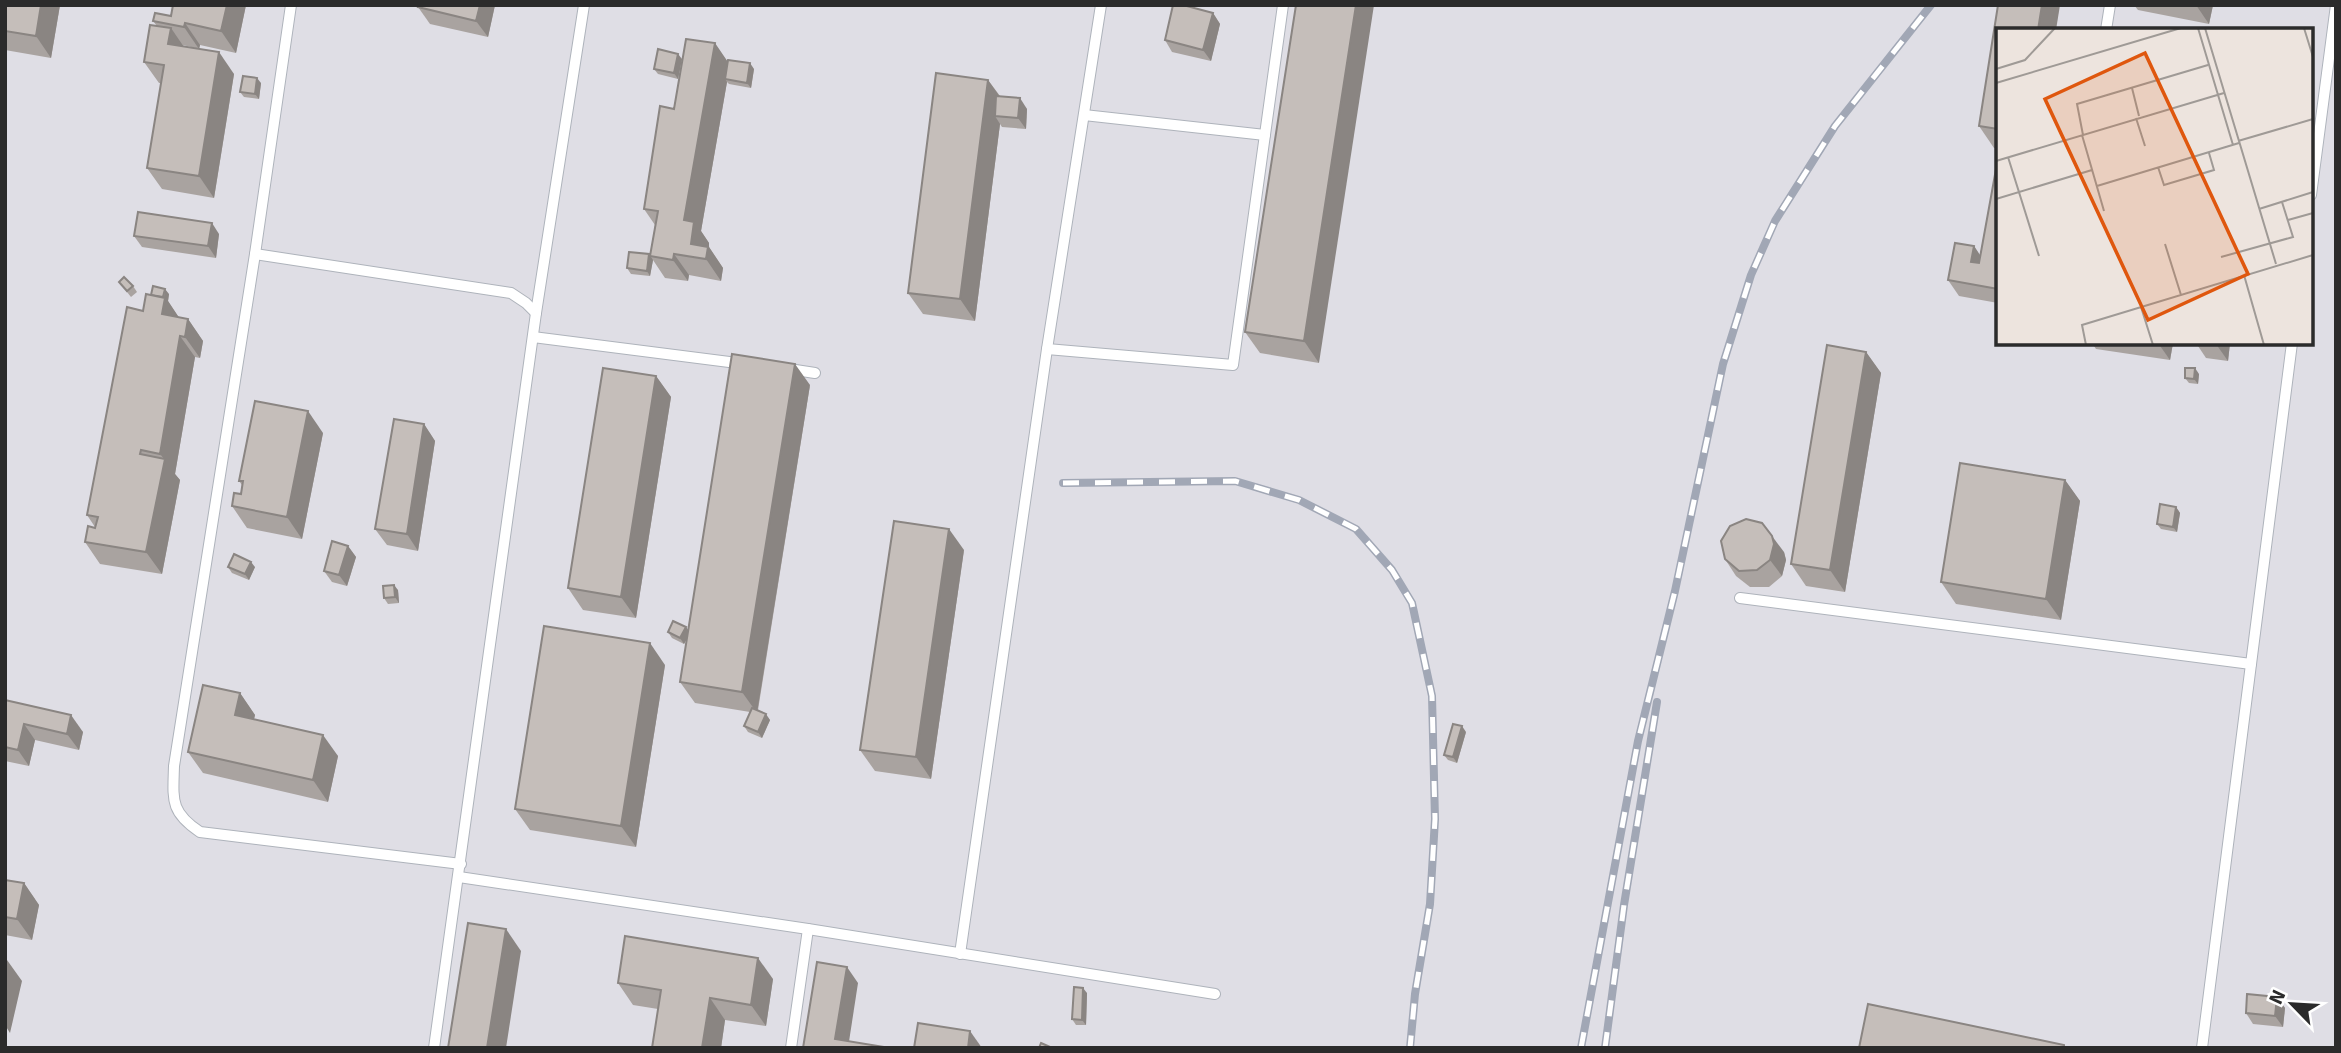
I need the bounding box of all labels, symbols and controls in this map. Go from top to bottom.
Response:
inset map [1996,28,2313,345]
north arrow [2257,969,2327,1039]
text: N [2264,986,2291,1008]

